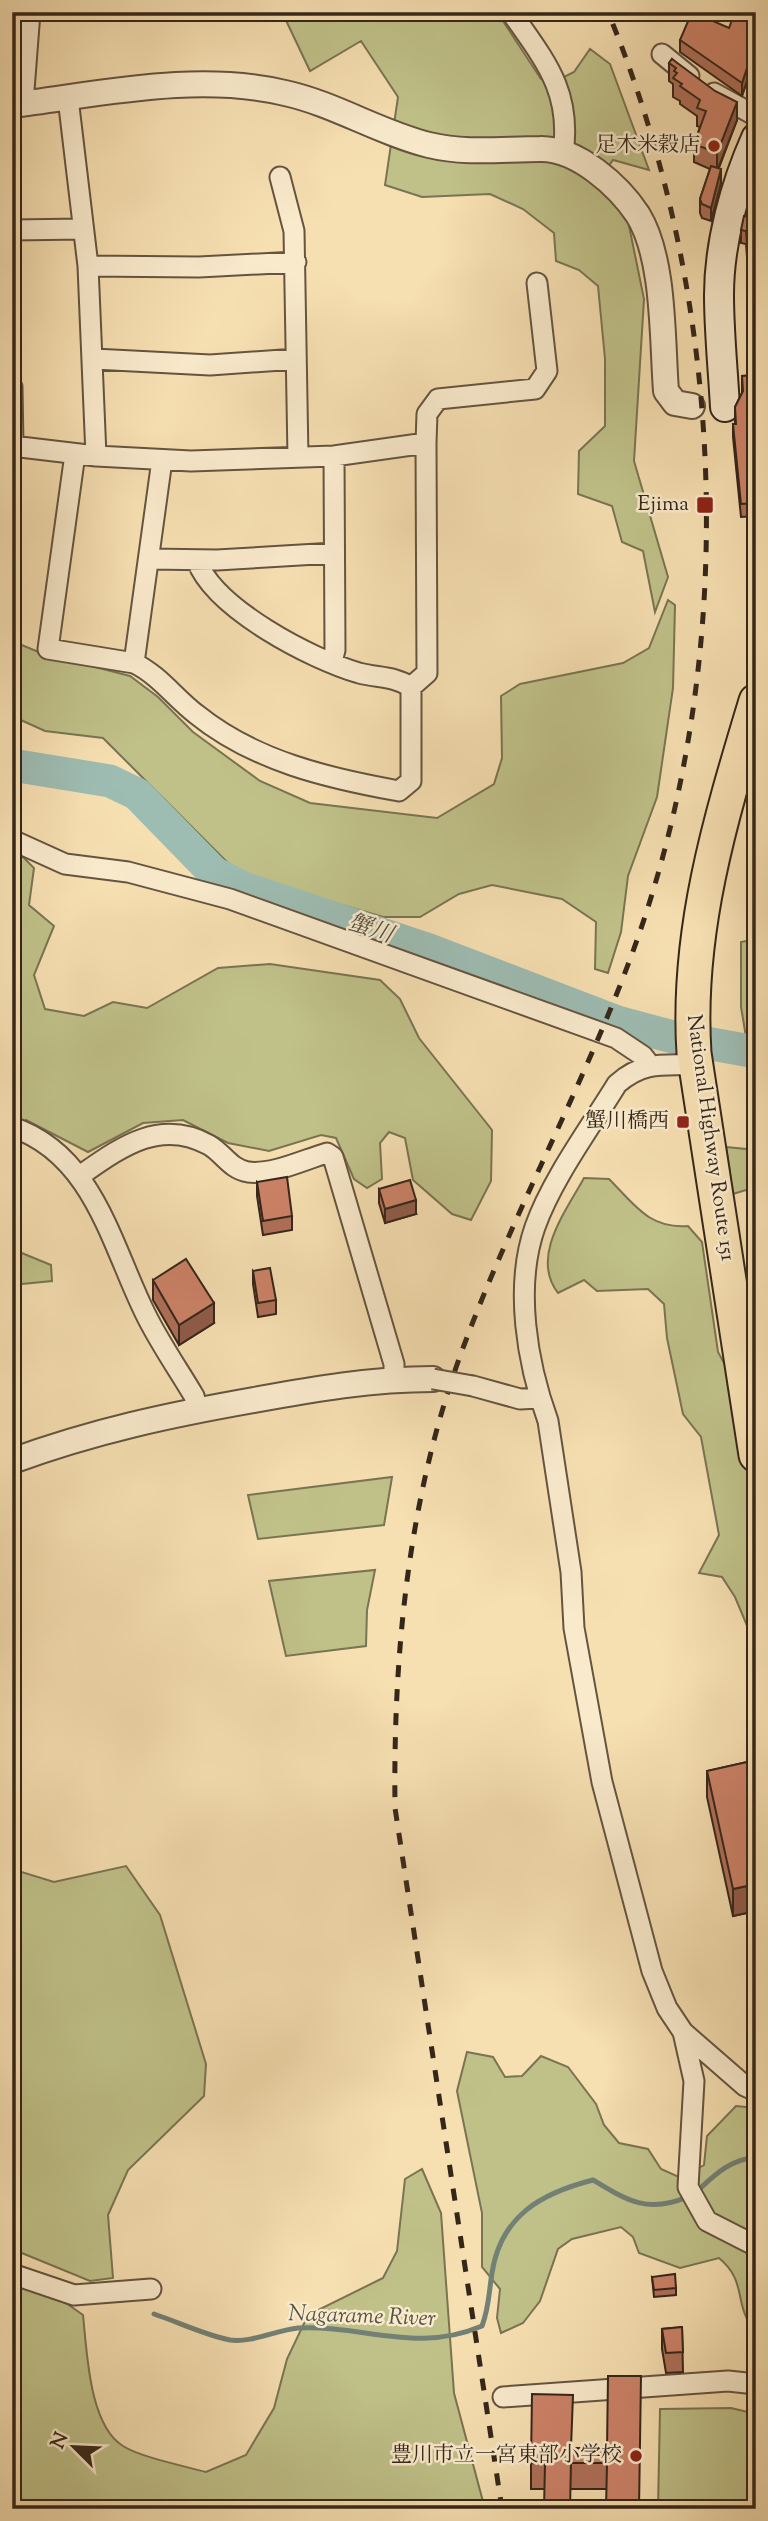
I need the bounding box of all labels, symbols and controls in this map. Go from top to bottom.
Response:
place label: 足木米穀店 [595,131,700,161]
marker: 足木米穀店 [706,138,722,154]
place label: Ejima [637,490,689,520]
marker: Ejima [695,495,715,515]
water label: 蟹川 [343,907,400,954]
street label: National Highway Route 151 [678,1013,742,1263]
place label: 蟹川橋西 [585,1107,669,1137]
marker: 蟹川橋西 [675,1114,691,1130]
water label: Nagarame River [288,2298,436,2336]
north arrow [38,2412,108,2482]
text: N [45,2429,76,2454]
place label: 豊川市立一宮東部小学校 [391,2441,622,2471]
marker: 豊川市立一宮東部小学校 [628,2448,644,2464]

